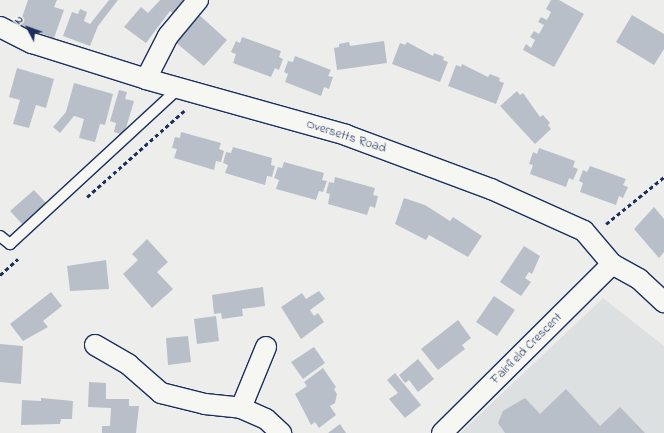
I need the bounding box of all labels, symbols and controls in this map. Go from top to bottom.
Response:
north arrow [8,8,48,48]
text: N [10,12,27,28]
street label: Oversetts Road [304,117,388,157]
street label: Fairfield Crescent [488,310,566,388]

